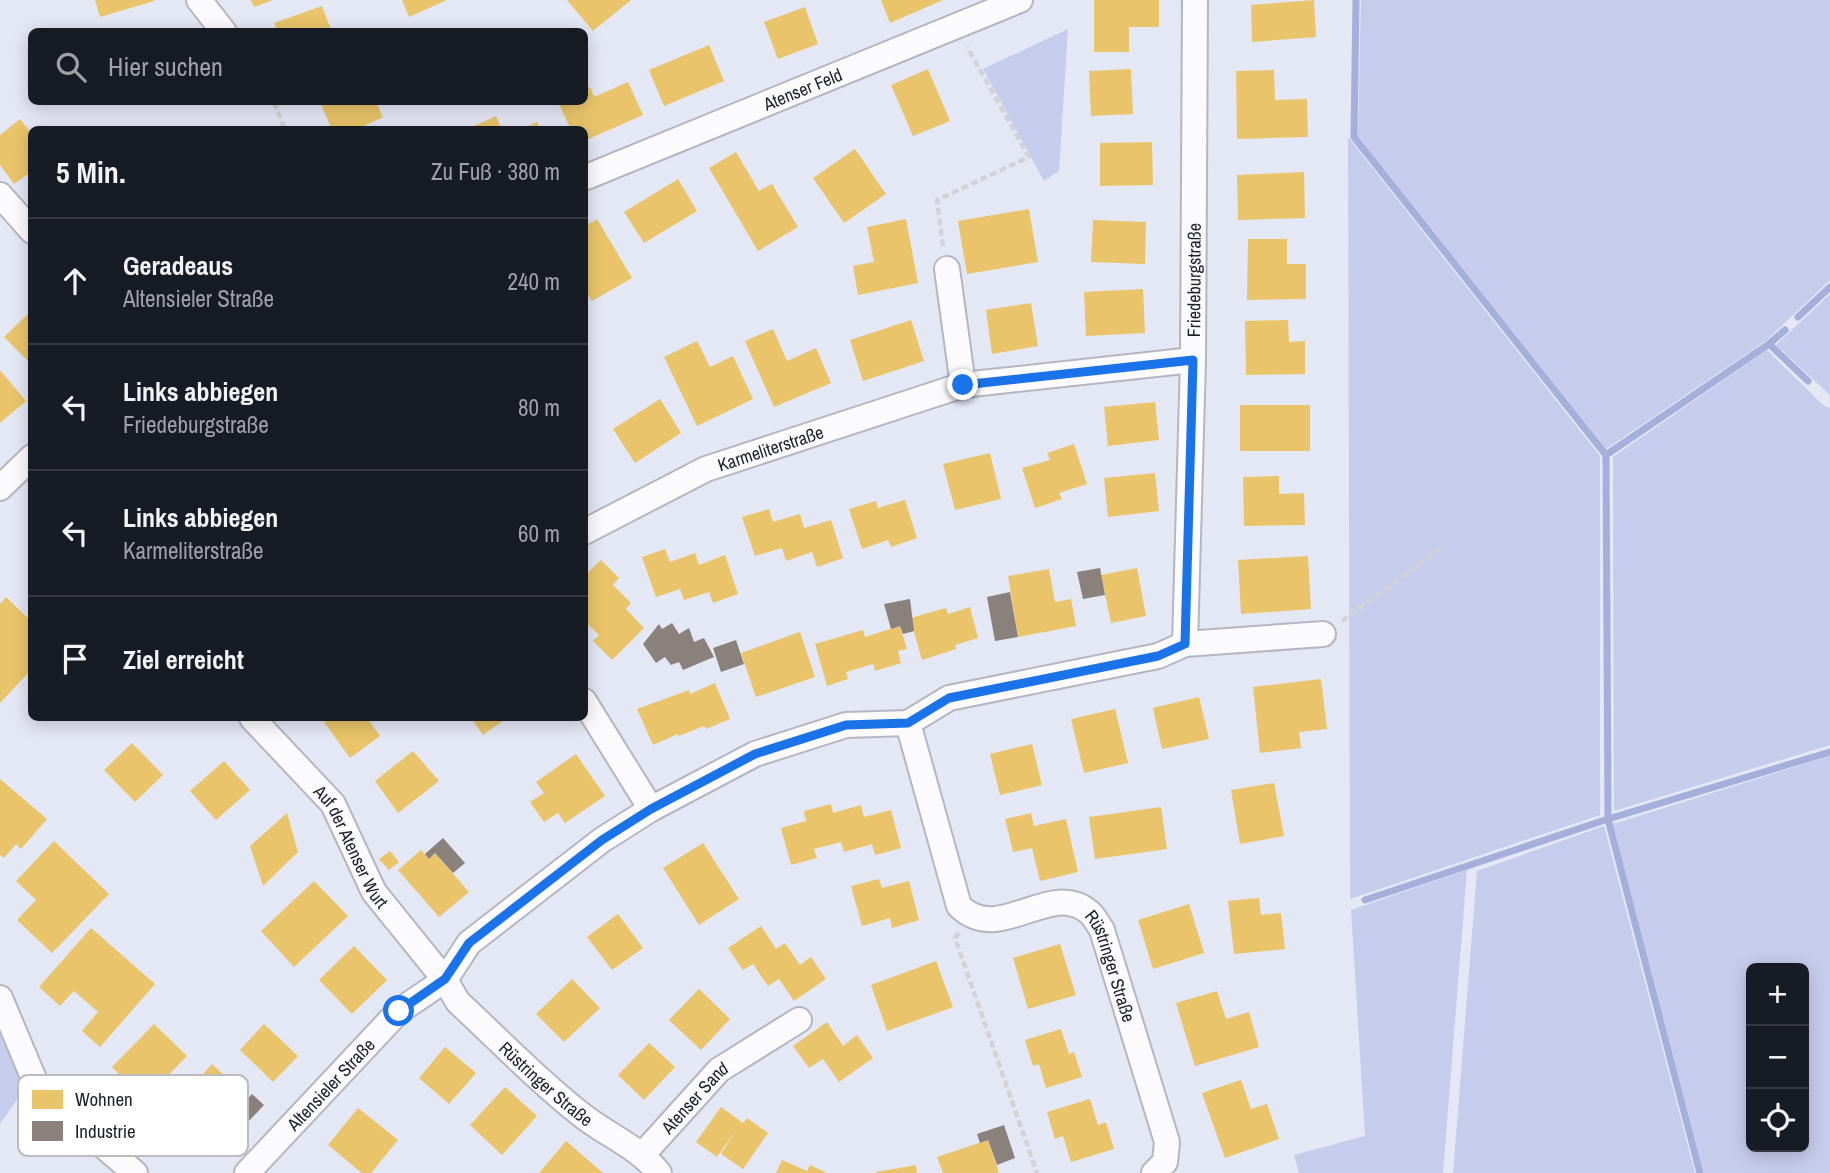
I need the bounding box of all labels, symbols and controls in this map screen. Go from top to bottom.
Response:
search box [28,28,588,105]
icon: search [52,48,90,86]
text: Hier suchen [108,49,223,84]
street label: Atenser Feld [758,62,846,116]
text: 5 Min. [56,152,126,192]
text: Zu Fuß · 380 m [431,156,560,187]
street label: Friedeburgstraße [1181,223,1206,337]
text: Geradeaus [123,248,233,283]
icon: ahead [56,262,94,300]
text: 240 m [508,266,560,297]
text: Altensieler Straße [123,283,274,314]
route end [947,369,978,400]
text: Links abbiegen [123,374,278,409]
icon: left [56,388,94,426]
text: 80 m [518,392,560,423]
text: Friedeburgstraße [123,409,269,440]
street label: Karmeliterstraße [714,419,827,477]
text: Links abbiegen [123,500,278,535]
icon: left [56,514,94,552]
text: 60 m [518,518,560,549]
text: Karmeliterstraße [123,535,263,566]
icon: arrive [56,640,94,678]
text: Ziel erreicht [123,642,244,677]
street label: Auf der Atenser Wurt [308,778,395,913]
street label: Rüstringer Straße [1080,904,1142,1025]
map controls [1746,963,1809,1152]
button: + [1746,963,1809,1026]
route start [383,995,414,1026]
button: − [1746,1026,1809,1089]
street label: Altensieler Straße [280,1032,380,1136]
street label: Rüstringer Straße [494,1035,598,1132]
street label: Atenser Sand [654,1055,732,1140]
legend [18,1075,248,1156]
text: Wohnen [75,1086,133,1112]
button: locate [1746,1089,1809,1152]
text: Industrie [75,1118,136,1144]

